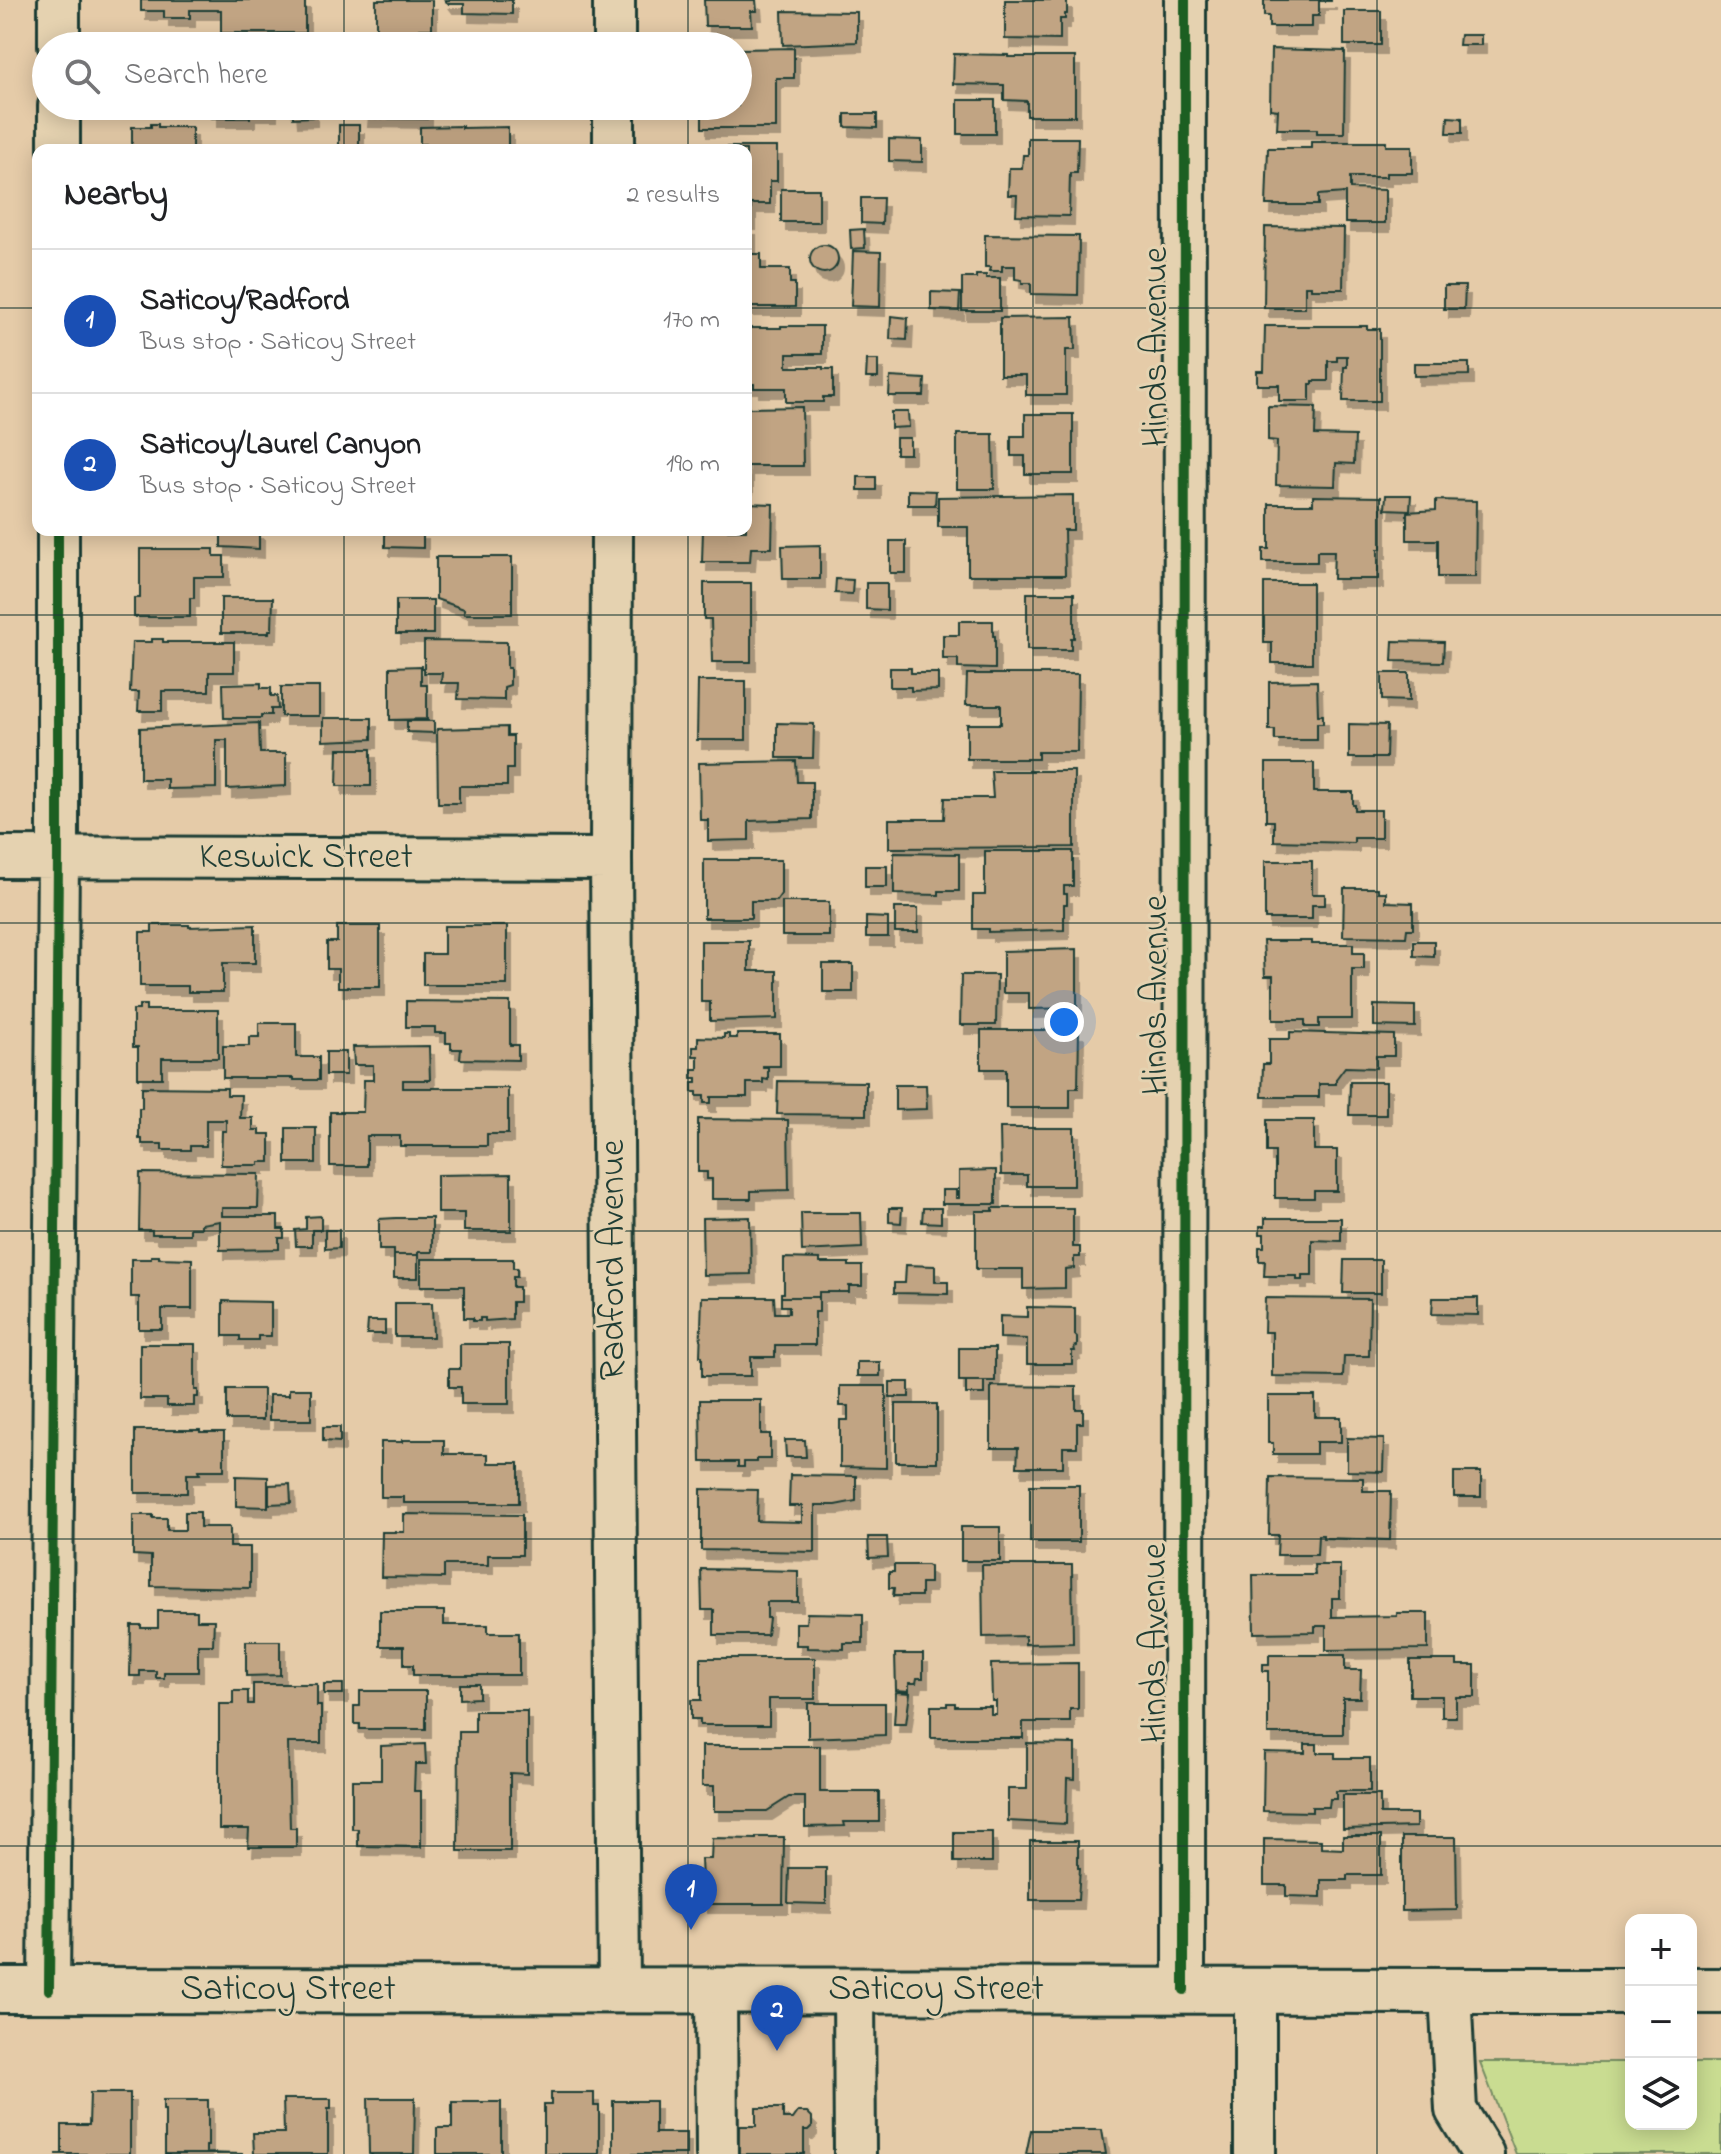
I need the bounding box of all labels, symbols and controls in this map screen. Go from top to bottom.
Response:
search box [32,32,752,120]
icon: search [60,54,104,98]
text: Search here [124,54,268,98]
text: Nearby [64,171,168,221]
text: 2 results [627,177,720,215]
street label: Hinds Avenue [1131,246,1184,447]
text: Saticoy/Radford [140,280,349,324]
text: 1 [86,302,94,340]
text: 170 m [663,302,720,340]
text: Bus stop · Saticoy Street [140,324,416,362]
text: Saticoy/Laurel Canyon [140,424,421,468]
text: 2 [84,446,96,484]
text: 190 m [666,446,720,484]
text: Bus stop · Saticoy Street [140,468,416,506]
street label: Keswick Street [199,832,413,885]
street label: Hinds Avenue [1131,894,1184,1095]
your location [1044,1002,1084,1042]
street label: Radford Avenue [588,1139,641,1380]
street label: Hinds Avenue [1130,1542,1183,1743]
pin: 1 [665,1864,717,1930]
map controls [1625,1914,1697,2130]
button: + [1625,1914,1697,1986]
street label: Saticoy Street [180,1964,396,2017]
street label: Saticoy Street [828,1964,1044,2017]
pin: 2 [751,1985,803,2051]
button: − [1625,1986,1697,2058]
button: layers [1625,2058,1697,2130]

